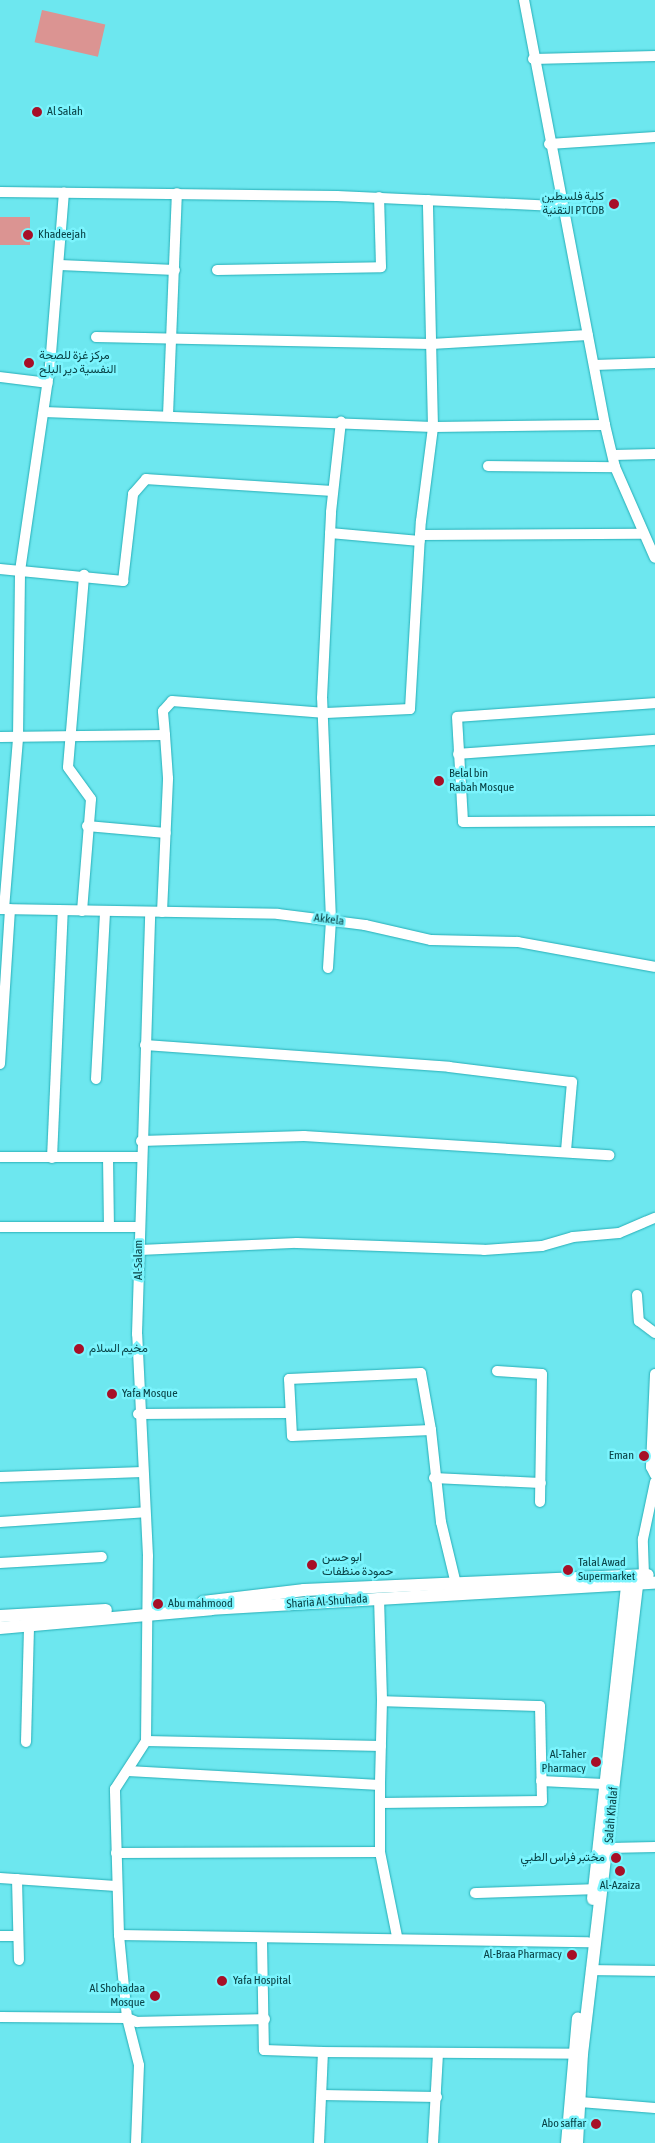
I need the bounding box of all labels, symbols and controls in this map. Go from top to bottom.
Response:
place label: Al Salah [47,105,83,119]
marker: Al Salah [31,106,43,118]
place label: كلية فلسطين التقنية PTCDB [542,190,604,218]
marker: كلية فلسطين التقنية PTCDB [608,198,620,210]
place label: Khadeejah [38,228,86,242]
marker: Khadeejah [22,229,34,241]
place label: مركز غزة للصحة النفسية دير البلح [39,349,116,377]
marker: مركز غزة للصحة النفسية دير البلح [23,357,35,369]
place label: Belal bin Rabah Mosque [449,767,514,795]
marker: Belal bin Rabah Mosque [433,775,445,787]
street label: Akkela [313,911,345,929]
street label: Al-Salam [132,1240,146,1280]
place label: مخيم السلام [89,1342,148,1356]
marker: مخيم السلام [73,1343,85,1355]
place label: Yafa Mosque [122,1387,178,1401]
marker: Yafa Mosque [106,1388,118,1400]
place label: Eman [609,1449,634,1463]
marker: Eman [638,1450,650,1462]
place label: ابو حسن حمودة منظفات [322,1551,393,1579]
place label: Talal Awad Supermarket [578,1556,635,1584]
marker: ابو حسن حمودة منظفات [306,1559,318,1571]
marker: Talal Awad Supermarket [562,1564,574,1576]
street label: Sharia Al-Shuhada [286,1592,368,1612]
place label: Abu mahmood [168,1597,233,1611]
marker: Abu mahmood [152,1598,164,1610]
place label: Al-Taher Pharmacy [542,1748,586,1776]
marker: Al-Taher Pharmacy [590,1756,602,1768]
street label: Salah Khalaf [602,1786,622,1844]
place label: مختبر فراس الطبي [520,1851,605,1865]
marker: مختبر فراس الطبي [609,1851,623,1865]
marker: Al-Azaiza [614,1865,626,1877]
place label: Al-Azaiza [600,1879,640,1893]
place label: Al-Braa Pharmacy [484,1948,562,1962]
marker: Al-Braa Pharmacy [566,1949,578,1961]
marker: Yafa Hospital [215,1974,229,1988]
place label: Yafa Hospital [233,1974,291,1988]
place label: Al Shohadaa Mosque [90,1982,145,2010]
marker: Al Shohadaa Mosque [149,1990,161,2002]
place label: Abo saffar [542,2117,586,2131]
marker: Abo saffar [590,2118,602,2130]

